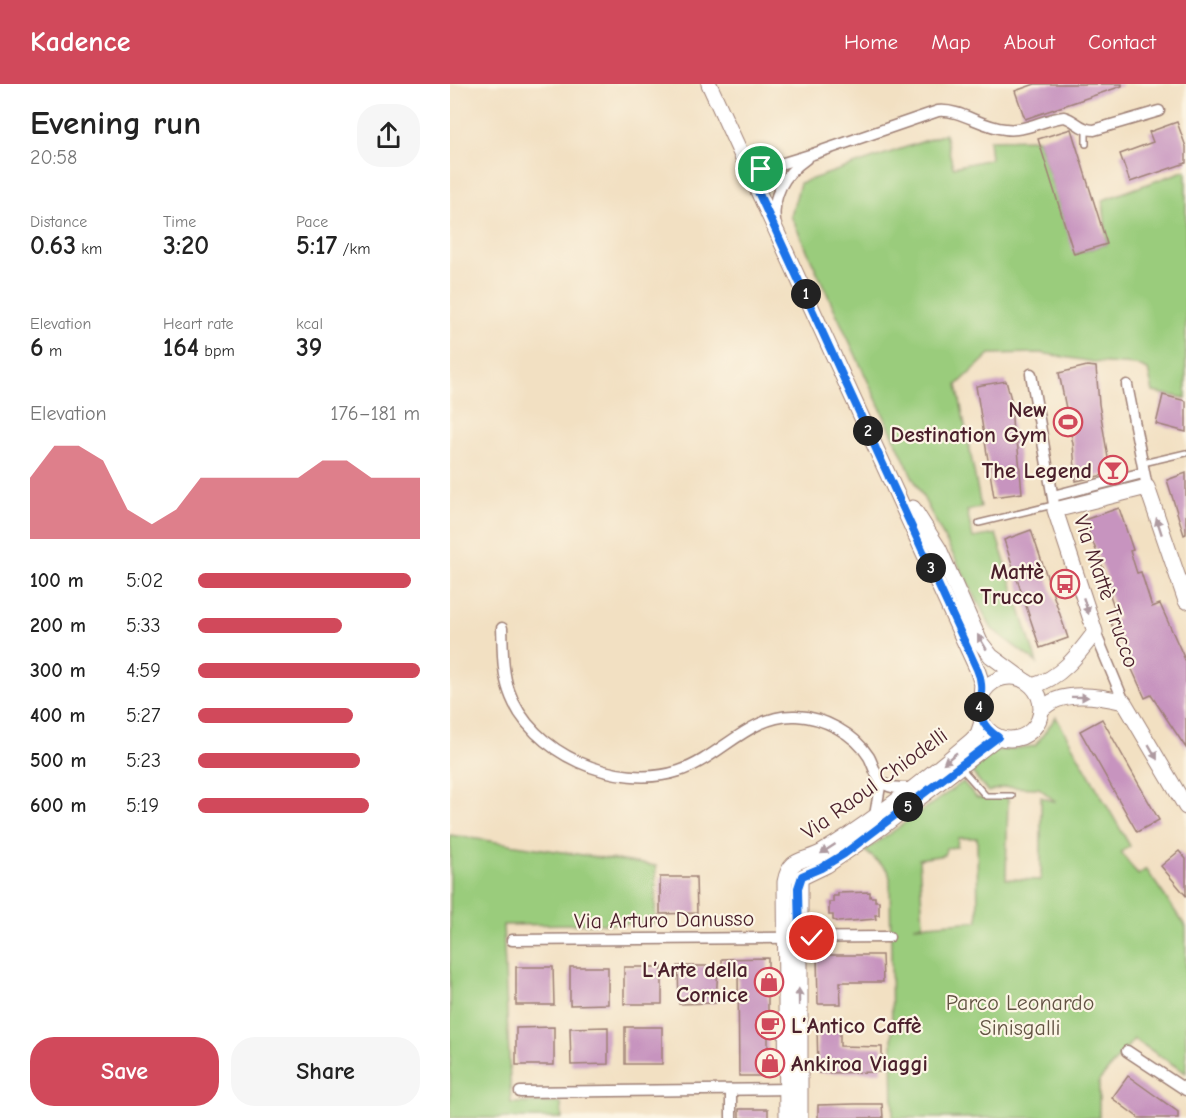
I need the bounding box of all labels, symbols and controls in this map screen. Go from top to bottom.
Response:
text: Kadence [30,26,130,58]
text: Home [844,30,898,54]
text: Map [931,30,971,54]
text: About [1004,30,1055,54]
text: Contact [1088,30,1156,54]
text: Evening run [30,104,201,142]
button: share [357,104,420,167]
pin [735,143,786,194]
text: 20:58 [30,146,77,169]
icon: arrive [744,152,777,185]
text: Distance [30,213,87,231]
text: Time [163,213,196,231]
text: Pace [296,213,328,231]
text: 0.63 [30,231,76,261]
text: 3:20 [163,231,209,261]
text: 5:17 [296,231,337,261]
text: km [76,240,102,258]
text: /km [337,240,370,258]
pin: 1 [791,279,821,309]
text: 1 [803,285,809,303]
text: Elevation [30,315,91,333]
text: Heart rate [163,315,234,333]
text: kcal [296,315,323,333]
text: 6 [30,333,44,363]
text: 164 [163,333,199,363]
text: 39 [296,333,322,363]
text: m [44,342,62,360]
text: bpm [199,342,235,360]
place label: New Destination Gym [891,397,1047,448]
text: Elevation [30,402,107,425]
text: 176–181 m [331,402,420,425]
sports icon: New Destination Gym [1052,406,1084,438]
pin: 2 [853,416,883,446]
text: 2 [864,422,872,440]
bar icon: The Legend [1097,454,1129,486]
place label: The Legend [982,458,1092,484]
street label: Via Mattè Trucco [1068,511,1144,671]
one-way arrow [1154,517,1163,535]
pin: 3 [916,553,946,583]
text: 3 [927,559,935,577]
place label: Mattè Trucco [980,559,1044,610]
bus stop icon: Mattè Trucco [1049,568,1081,600]
text: 100 m [30,569,84,592]
text: 5:02 [126,569,163,592]
one-way arrow [1082,597,1091,615]
text: 200 m [30,614,86,637]
text: 5:33 [126,614,161,637]
one-way arrow [977,634,988,651]
text: 300 m [30,659,86,682]
text: 4:59 [126,659,161,682]
pin: 4 [964,692,994,722]
one-way arrow [1071,693,1090,702]
text: 4 [975,698,983,716]
text: 400 m [30,704,85,727]
text: 5:27 [126,704,160,727]
street label: Via Raoul Chiodelli [797,722,953,845]
one-way arrow [1148,744,1159,760]
text: 500 m [30,749,87,772]
text: 5:23 [126,749,161,772]
one-way arrow [942,752,958,765]
pin: 5 [893,792,923,822]
text: 600 m [30,794,86,817]
text: 5:19 [126,794,159,817]
text: 5 [904,798,912,816]
one-way arrow [820,843,836,855]
street label: Via Arturo Danusso [574,905,754,935]
pin [786,912,837,963]
icon: check [795,921,828,954]
place label: L’Arte della Cornice [642,957,748,1008]
shop icon: L’Arte della Cornice [753,966,785,998]
one-way arrow [794,987,804,1006]
park label: Parco Leonardo Sinisgalli [946,990,1094,1041]
cafe icon: L’Antico Caffè [754,1009,786,1041]
place label: L’Antico Caffè [791,1013,922,1039]
button: Save [30,1037,219,1106]
button: Share [231,1037,420,1106]
shop icon: Ankiroa Viaggi [754,1047,786,1079]
place label: Ankiroa Viaggi [791,1051,928,1077]

